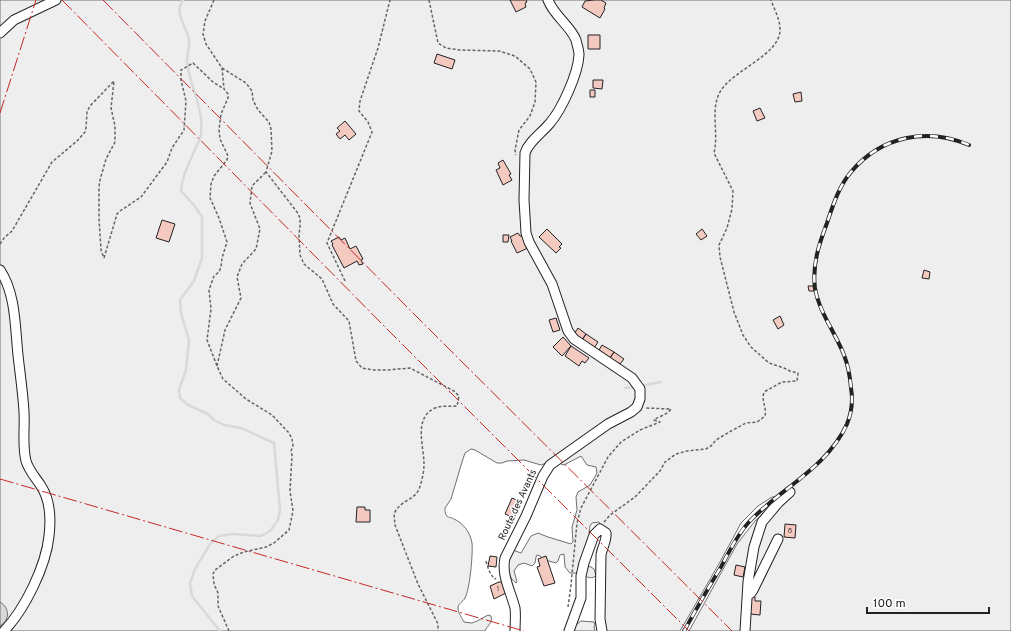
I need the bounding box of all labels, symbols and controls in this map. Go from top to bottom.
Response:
street label: Route des Avants [496,467,540,543]
house number: 8 [788,526,793,536]
house number: 1 [497,584,499,594]
scale bar [867,589,989,615]
text: 100 m [873,596,906,612]

